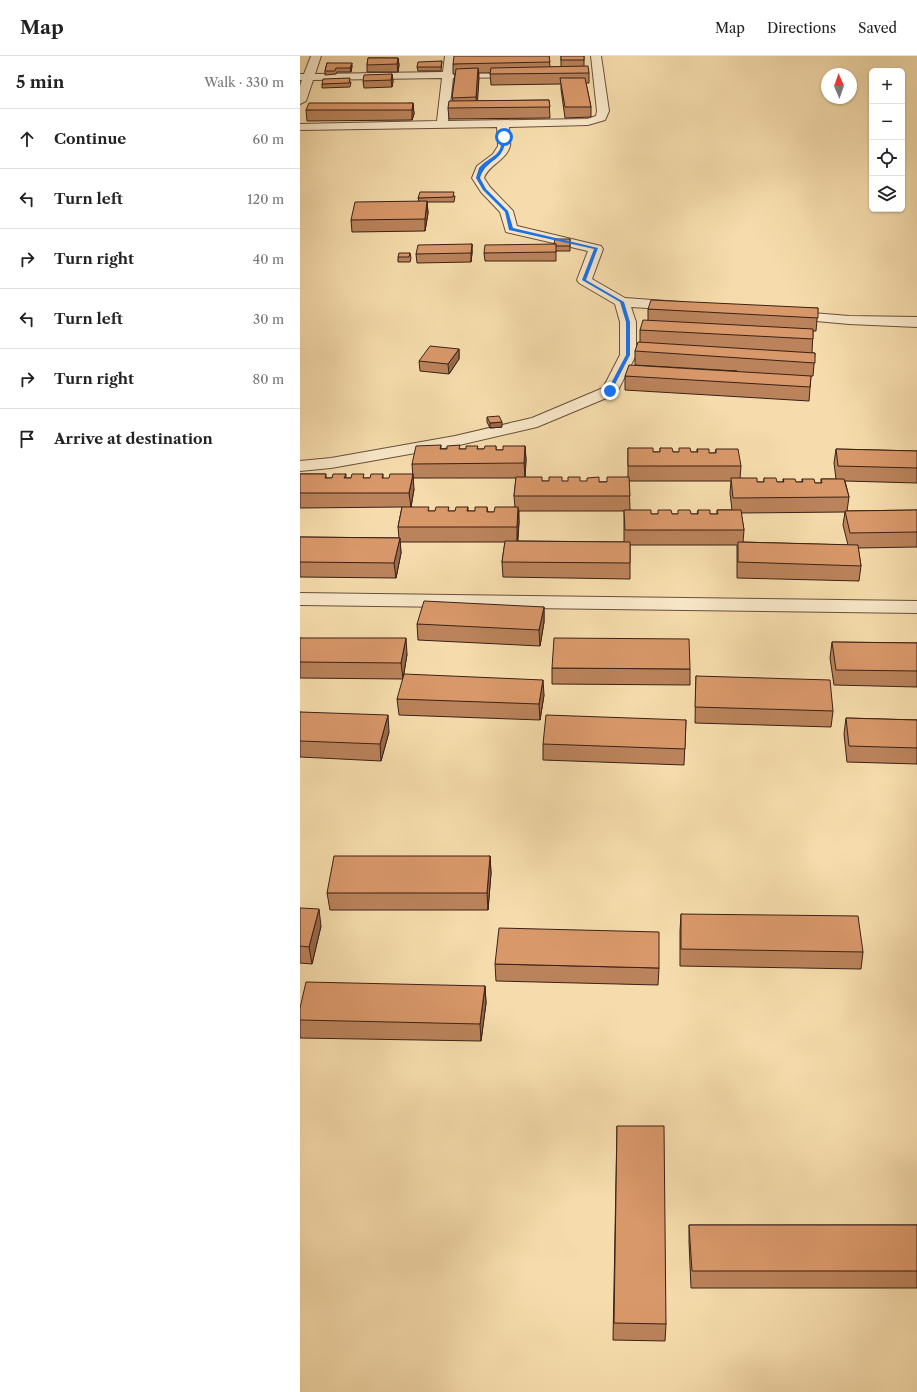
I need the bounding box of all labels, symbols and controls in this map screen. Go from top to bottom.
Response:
text: Map [20,16,64,39]
text: Map [715,19,745,37]
text: Directions [767,19,836,37]
text: Saved [858,19,897,37]
north arrow [821,68,857,104]
map controls [869,68,905,212]
button: + [869,68,905,104]
text: 5 min [16,72,64,92]
text: Walk · 330 m [204,74,284,90]
button: − [869,104,905,140]
icon: ahead [16,128,38,150]
route start [495,128,513,146]
text: Continue [54,129,126,148]
text: 60 m [253,131,284,147]
button: locate [869,140,905,176]
button: layers [869,176,905,212]
icon: left [16,188,38,210]
text: Turn left [54,189,123,208]
text: 120 m [247,191,284,207]
icon: right [16,248,38,270]
text: Turn right [54,249,134,268]
text: 40 m [253,251,284,267]
icon: left [16,308,38,330]
text: Turn left [54,309,123,328]
text: 30 m [253,311,284,327]
icon: right [16,368,38,390]
text: Turn right [54,369,134,388]
text: 80 m [252,371,284,387]
route end [601,382,619,400]
icon: arrive [16,428,38,450]
text: Arrive at destination [54,429,213,448]

